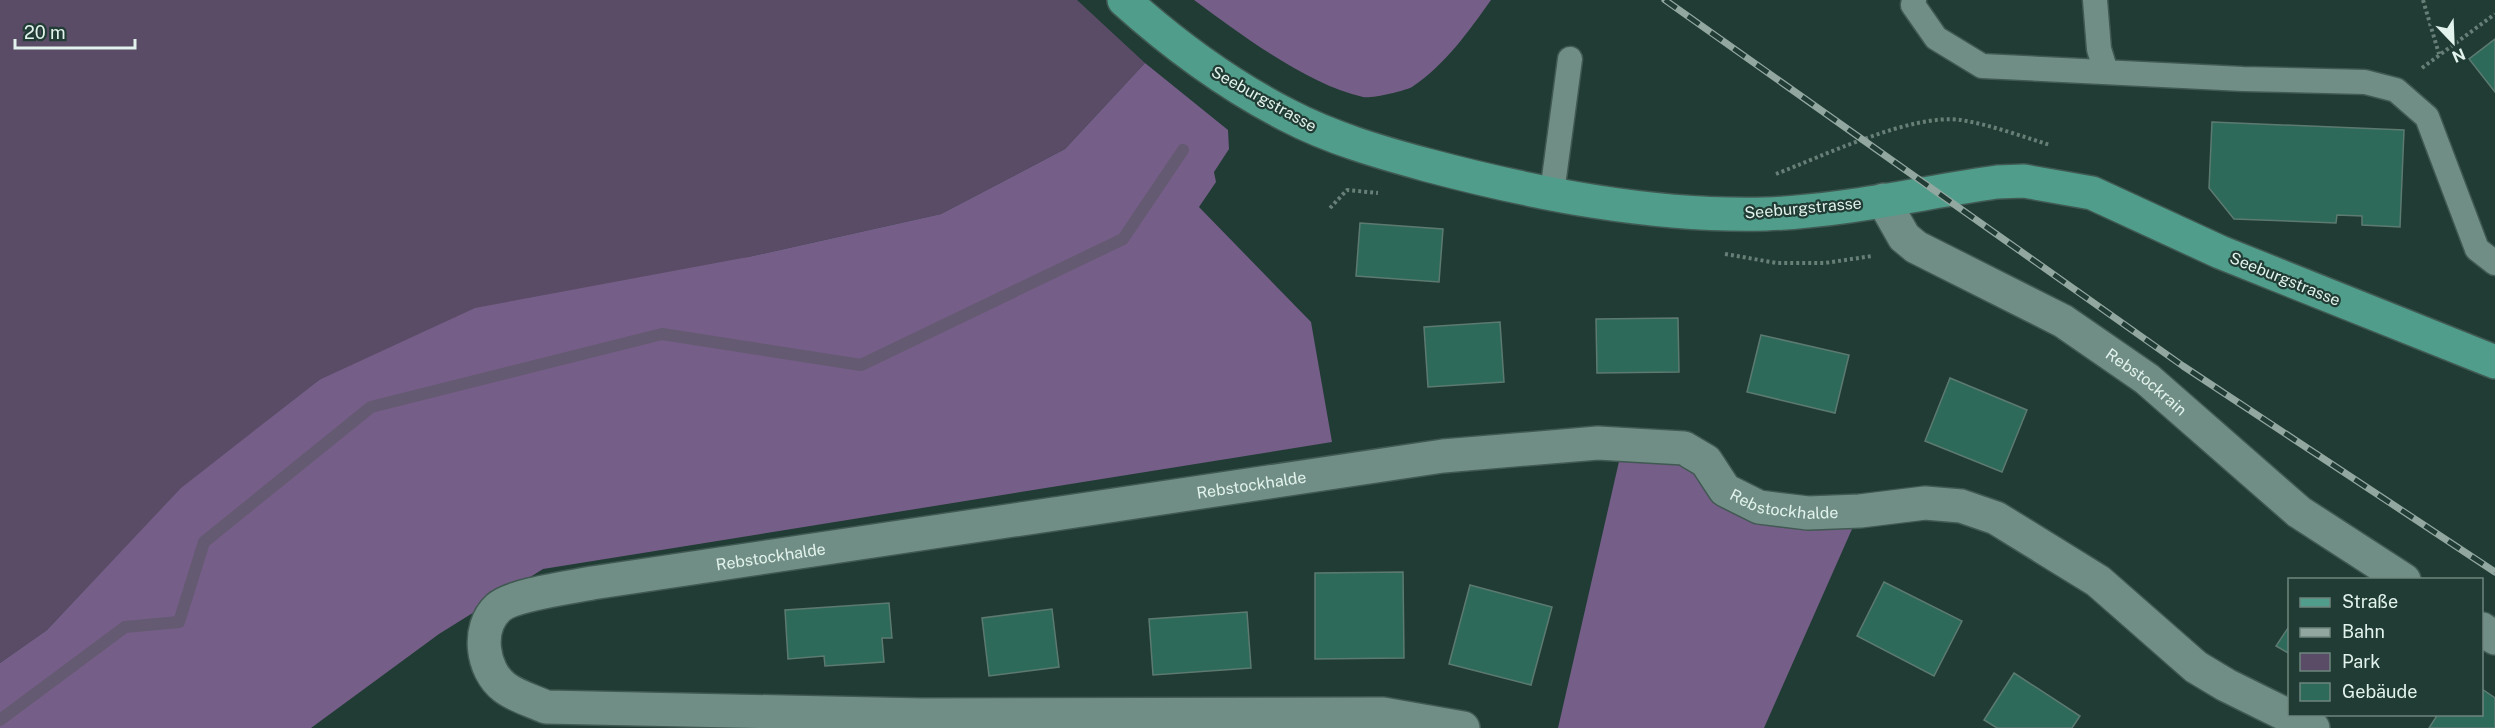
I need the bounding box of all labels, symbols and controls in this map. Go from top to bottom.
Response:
scale bar [15,12,135,50]
north arrow [2423,12,2483,72]
text: 20 m [24,22,66,43]
text: N [2449,44,2468,67]
street label: Seeburgstrasse [1208,62,1320,136]
street label: Seeburgstrasse [1744,193,1862,223]
street label: Seeburgstrasse [2227,248,2343,310]
street label: Rebstockrain [2102,344,2191,419]
street label: Rebstockhalde [1195,467,1308,502]
street label: Rebstockhalde [1727,485,1839,523]
street label: Rebstockhalde [714,539,827,574]
legend [2288,578,2483,716]
text: Straße [2342,591,2398,612]
text: Bahn [2342,621,2385,642]
text: Park [2342,651,2380,672]
text: Gebäude [2342,681,2417,702]

